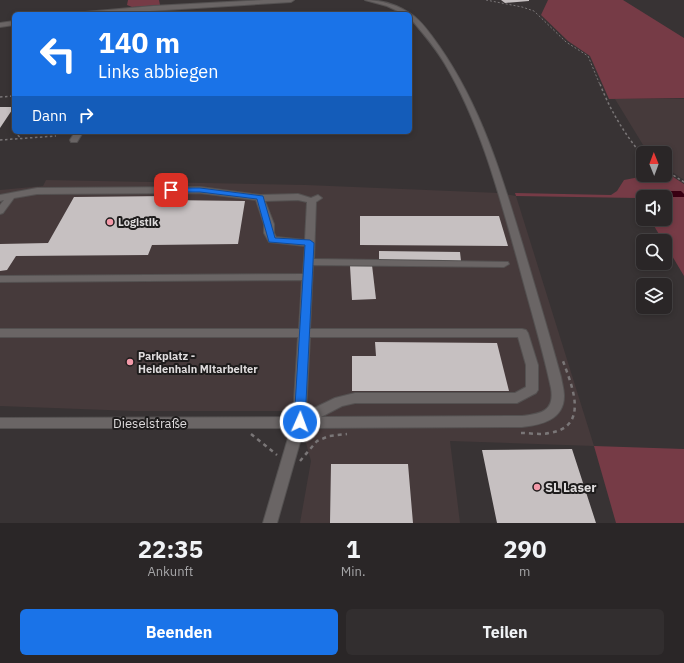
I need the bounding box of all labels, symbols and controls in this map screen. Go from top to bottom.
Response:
text: 140 m [98,24,180,61]
icon: left [32,28,84,80]
text: Links abbiegen [98,60,218,83]
icon: right [75,104,97,126]
text: Dann [32,106,67,125]
north arrow [636,146,672,182]
map controls [636,146,672,314]
pin [154,173,188,207]
icon: arrive [160,179,182,201]
button: sound [636,190,672,226]
place label: Logistik [118,215,159,229]
marker: Logistik [105,217,115,227]
button: search [636,234,672,270]
button: layers [636,278,672,314]
place label: Parkplatz - Heidenhain Mitarbeiter [138,349,258,376]
marker: Parkplatz - Heidenhain Mitarbeiter [125,357,135,367]
position arrow [279,401,321,443]
street label: Dieselstraße [113,415,187,432]
place label: SL Laser [545,479,597,496]
marker: SL Laser [532,482,542,492]
text: 22:35 [138,533,203,565]
text: 1 [346,533,360,565]
text: 290 [503,533,546,565]
text: Ankunft [147,563,193,580]
text: Min. [341,563,366,580]
text: m [519,563,530,580]
button: Beenden [20,609,338,655]
button: Teilen [346,609,664,655]

